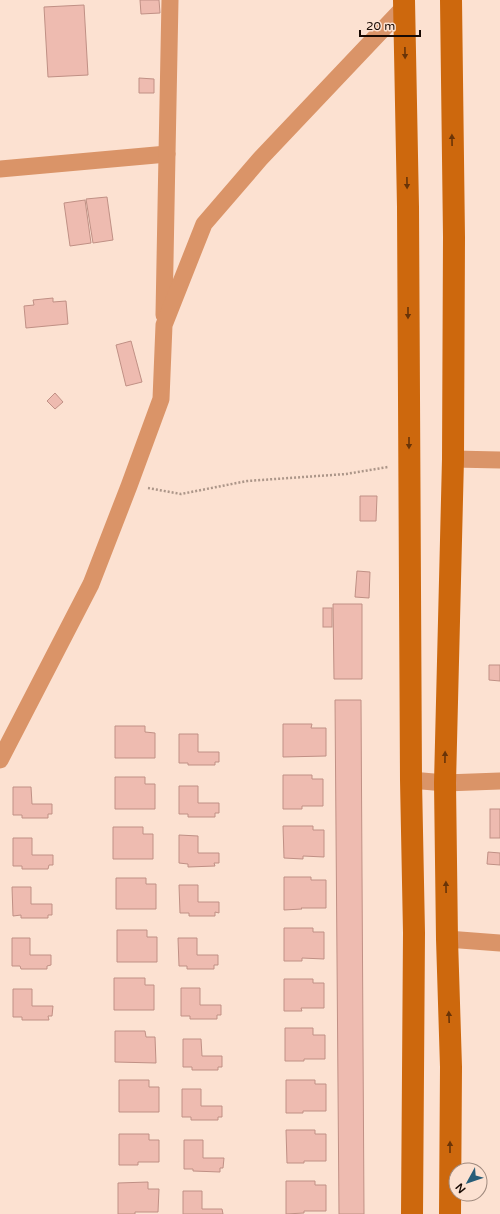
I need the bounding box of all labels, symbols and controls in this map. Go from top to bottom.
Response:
scale bar [360,12,420,38]
text: 20 m [366,19,395,33]
one-way arrow [402,47,408,60]
one-way arrow [449,133,455,146]
one-way arrow [404,177,411,189]
one-way arrow [405,307,411,320]
one-way arrow [406,437,412,450]
one-way arrow [442,751,449,763]
one-way arrow [443,880,449,893]
one-way arrow [446,1010,452,1023]
one-way arrow [447,1140,453,1153]
north arrow [448,1162,488,1202]
text: N [453,1181,469,1196]

